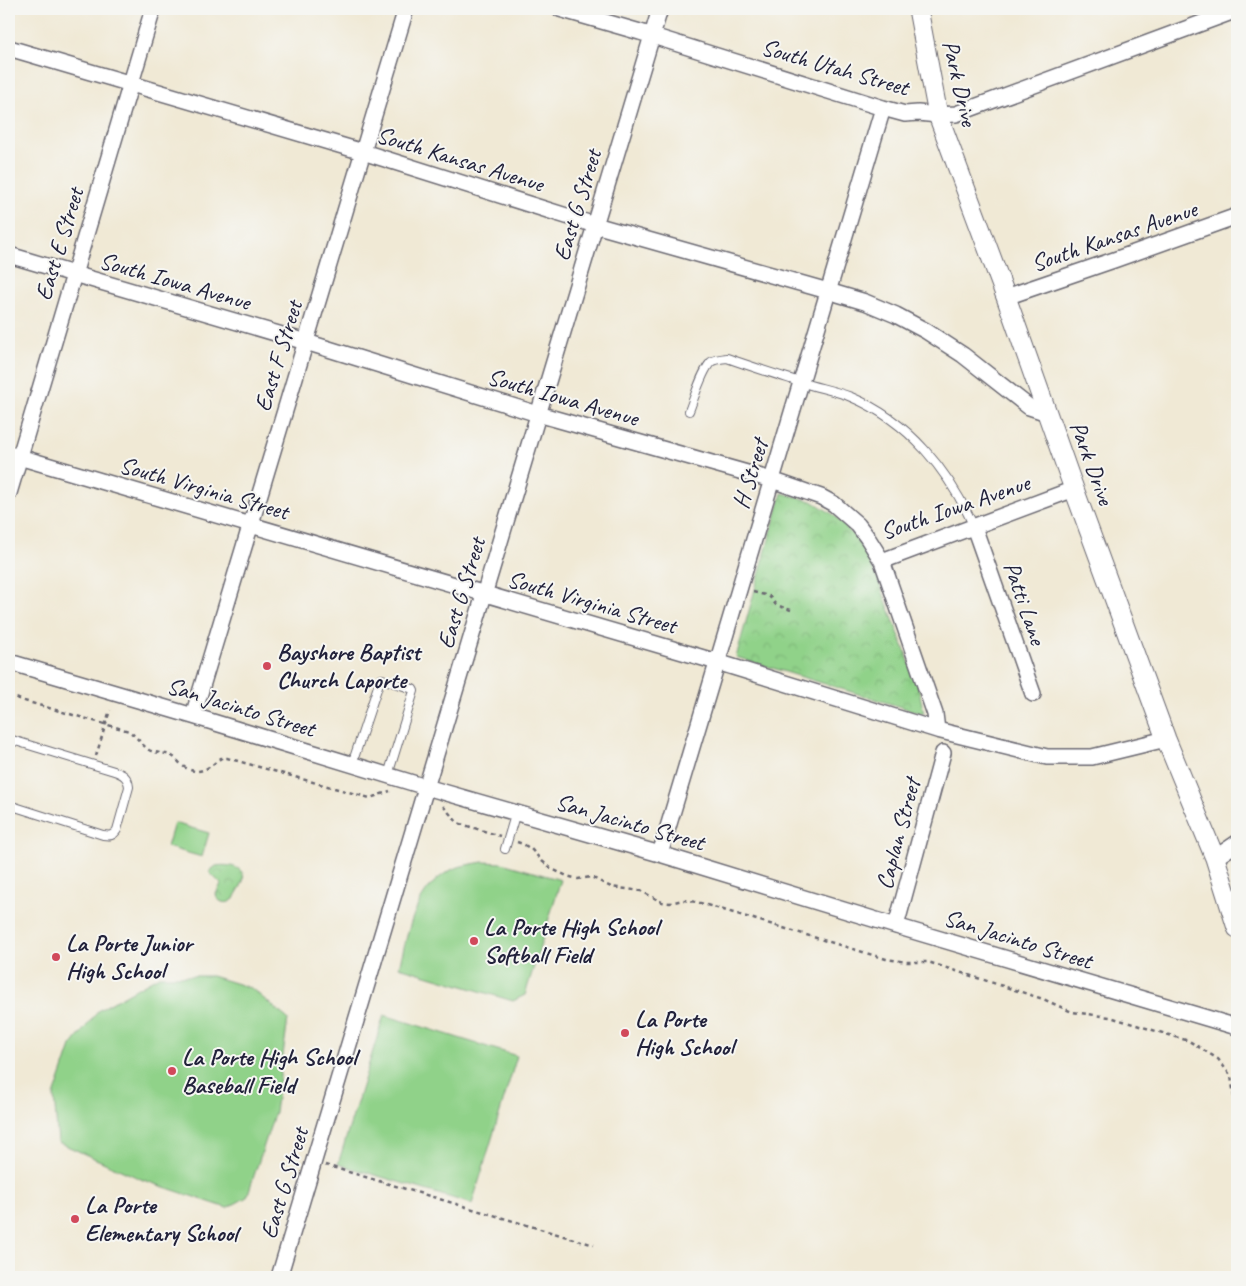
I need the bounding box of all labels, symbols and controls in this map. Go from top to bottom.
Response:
street label: South Utah Street [758,32,914,103]
street label: Park Drive [936,37,985,131]
street label: South Kansas Avenue [373,119,549,199]
street label: East G Street [546,144,609,264]
street label: East E Street [28,182,91,304]
street label: South Kansas Avenue [1027,193,1203,278]
street label: South Iowa Avenue [96,245,256,317]
street label: East F Street [247,295,310,415]
street label: South Iowa Avenue [484,361,644,433]
street label: Park Drive [1063,417,1122,511]
street label: H Street [725,433,776,512]
street label: South Virginia Street [116,450,294,527]
street label: South Iowa Avenue [877,467,1035,546]
street label: East G Street [430,532,493,652]
street label: Patti Lane [997,558,1054,650]
street label: South Virginia Street [504,564,682,641]
place label: Bayshore Baptist Church Laporte [277,637,423,695]
marker: Bayshore Baptist Church Laporte [261,660,273,672]
street label: San Jacinto Street [163,670,321,744]
street label: Caplan Street [869,772,928,893]
street label: San Jacinto Street [552,786,710,858]
street label: San Jacinto Street [940,902,1098,976]
place label: La Porte High School Softball Field [484,912,663,970]
place label: La Porte Junior High School [66,928,195,986]
marker: La Porte High School Softball Field [468,935,480,947]
marker: La Porte Junior High School [50,951,62,963]
place label: La Porte High School [635,1004,738,1062]
marker: La Porte High School [619,1027,631,1039]
place label: La Porte High School Baseball Field [182,1042,361,1100]
marker: La Porte High School Baseball Field [166,1065,178,1077]
street label: East G Street [253,1122,316,1242]
place label: La Porte Elementary School [85,1190,242,1248]
marker: La Porte Elementary School [69,1213,81,1225]

